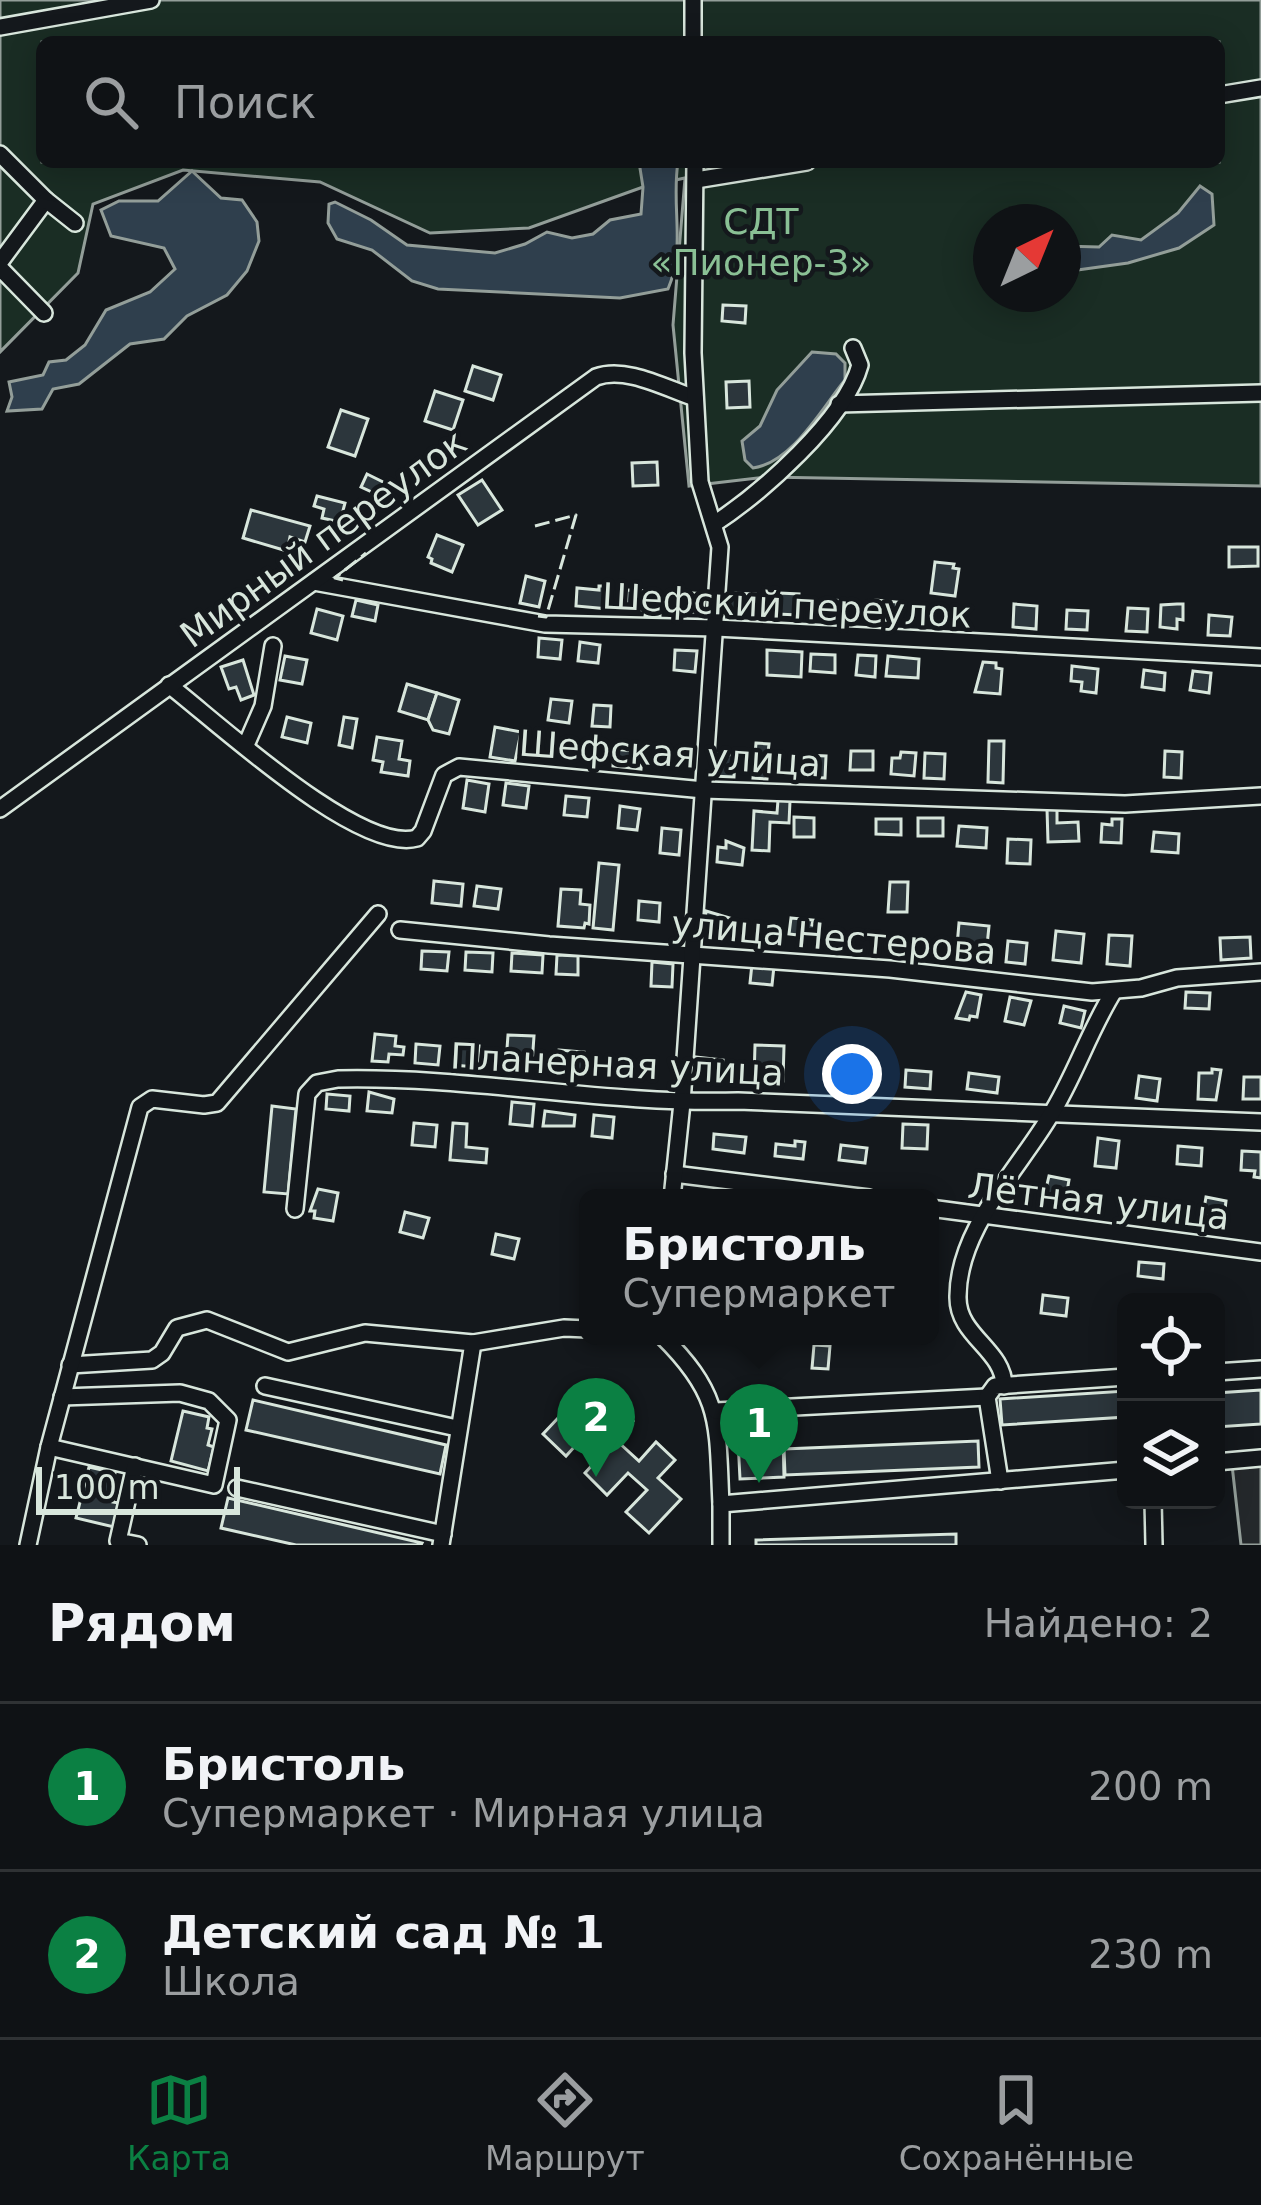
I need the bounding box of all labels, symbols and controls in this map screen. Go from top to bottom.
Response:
search box [36,36,1225,168]
icon: search [78,69,144,135]
text: Поиск [174,76,317,129]
park label: СДТ «Пионер-3» [651,201,871,283]
north arrow [973,204,1081,312]
street label: Мирный переулок [173,421,474,656]
street label: Шефский переулок [601,575,973,636]
street label: Шефская улица [518,723,822,784]
street label: улица Нестерова [670,903,998,972]
street label: Планерная улица [449,1035,785,1094]
your location [822,1044,882,1104]
street label: Лётная улица [966,1165,1232,1238]
popup [579,1189,939,1345]
text: Бристоль [623,1218,866,1271]
text: Супермаркет [623,1271,895,1316]
map controls [1117,1293,1225,1509]
button: locate [1117,1293,1225,1401]
pin: 2 [557,1378,635,1477]
pin: 1 [720,1384,798,1483]
button: layers [1117,1401,1225,1509]
scale bar [36,1461,240,1514]
text: 100 m [54,1468,160,1507]
text: Рядом [48,1594,236,1653]
text: Найдено: 2 [984,1601,1213,1646]
text: Бристоль [162,1738,405,1791]
text: 1 [73,1764,101,1809]
text: 200 m [1088,1764,1213,1809]
text: Супермаркет · Мирная улица [162,1791,765,1836]
text: Детский сад № 1 [162,1906,605,1959]
text: 2 [73,1932,101,1977]
text: 230 m [1088,1932,1213,1977]
text: Школа [162,1959,300,2004]
tab: Карта [127,2067,231,2178]
tab: Маршрут [485,2067,645,2178]
tab: Сохранённые [899,2067,1134,2178]

